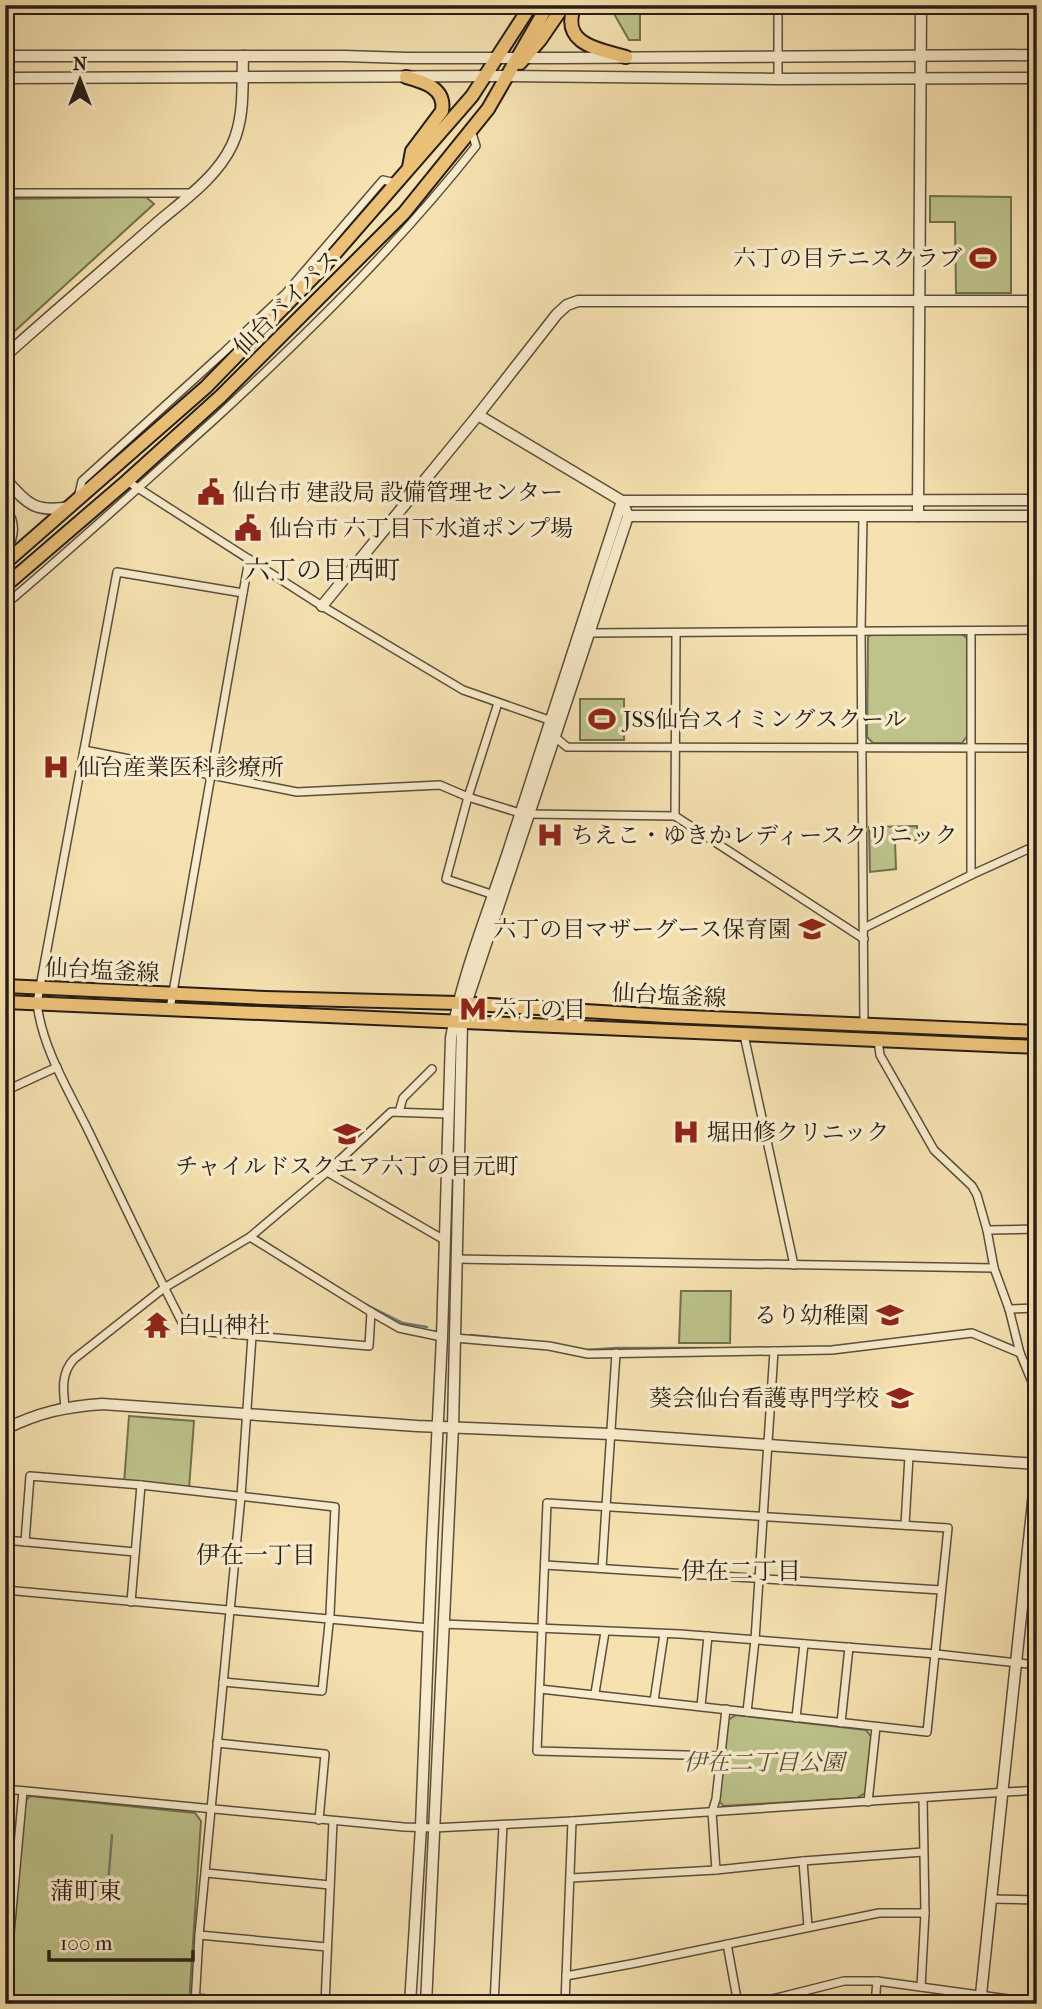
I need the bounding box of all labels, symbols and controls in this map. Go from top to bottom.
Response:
north arrow [46,46,116,116]
text: N [73,53,88,75]
sports icon: 六丁の目テニスクラブ [968,243,998,273]
street label: 仙台バイパス [228,244,345,361]
place label: 六丁の目テニスクラブ [733,245,962,272]
public building icon: 仙台市 建設局 設備管理センター [196,477,226,507]
place label: 仙台市 建設局 設備管理センター [232,479,563,506]
public building icon: 仙台市 六丁目下水道ポンプ場 [233,513,263,543]
place label: 仙台市 六丁目下水道ポンプ場 [269,515,573,542]
district label: 六丁の目西町 [244,555,400,586]
sports icon: JSS仙台スイミングスクール [587,704,617,734]
place label: JSS仙台スイミングスクール [621,706,907,733]
hospital icon: 仙台産業医科診療所 [41,752,71,782]
place label: 仙台産業医科診療所 [77,754,284,781]
hospital icon: ちえこ・ゆきかレディースクリニック [535,820,565,850]
place label: ちえこ・ゆきかレディースクリニック [571,822,958,849]
school or university icon: 六丁の目マザーグース保育園 [797,914,827,944]
place label: 六丁の目マザーグース保育園 [493,916,791,943]
street label: 仙台塩釜線 [44,954,160,987]
street label: 仙台塩釜線 [611,979,727,1012]
metro station icon: 六丁の目 [458,994,488,1024]
place label: 六丁の目 [494,996,586,1023]
hospital icon: 堀田修クリニック [671,1117,701,1147]
school or university icon: チャイルドスクエア六丁の目元町 [332,1119,362,1149]
place label: 堀田修クリニック [707,1119,890,1146]
place label: チャイルドスクエア六丁の目元町 [175,1153,519,1180]
school or university icon: るり幼稚園 [875,1300,905,1330]
place label: るり幼稚園 [754,1302,869,1329]
temple icon: 白山神社 [142,1310,172,1340]
place label: 白山神社 [178,1312,270,1339]
school or university icon: 葵会仙台看護専門学校 [885,1383,915,1413]
place label: 葵会仙台看護専門学校 [649,1385,879,1412]
district label: 伊在一丁目 [196,1541,316,1569]
district label: 伊在二丁目 [681,1557,801,1585]
park label: 伊在二丁目公園 [684,1749,849,1776]
district label: 蒲町東 [50,1877,122,1905]
scale bar [49,1918,192,1962]
text: 100 m [60,1931,113,1955]

